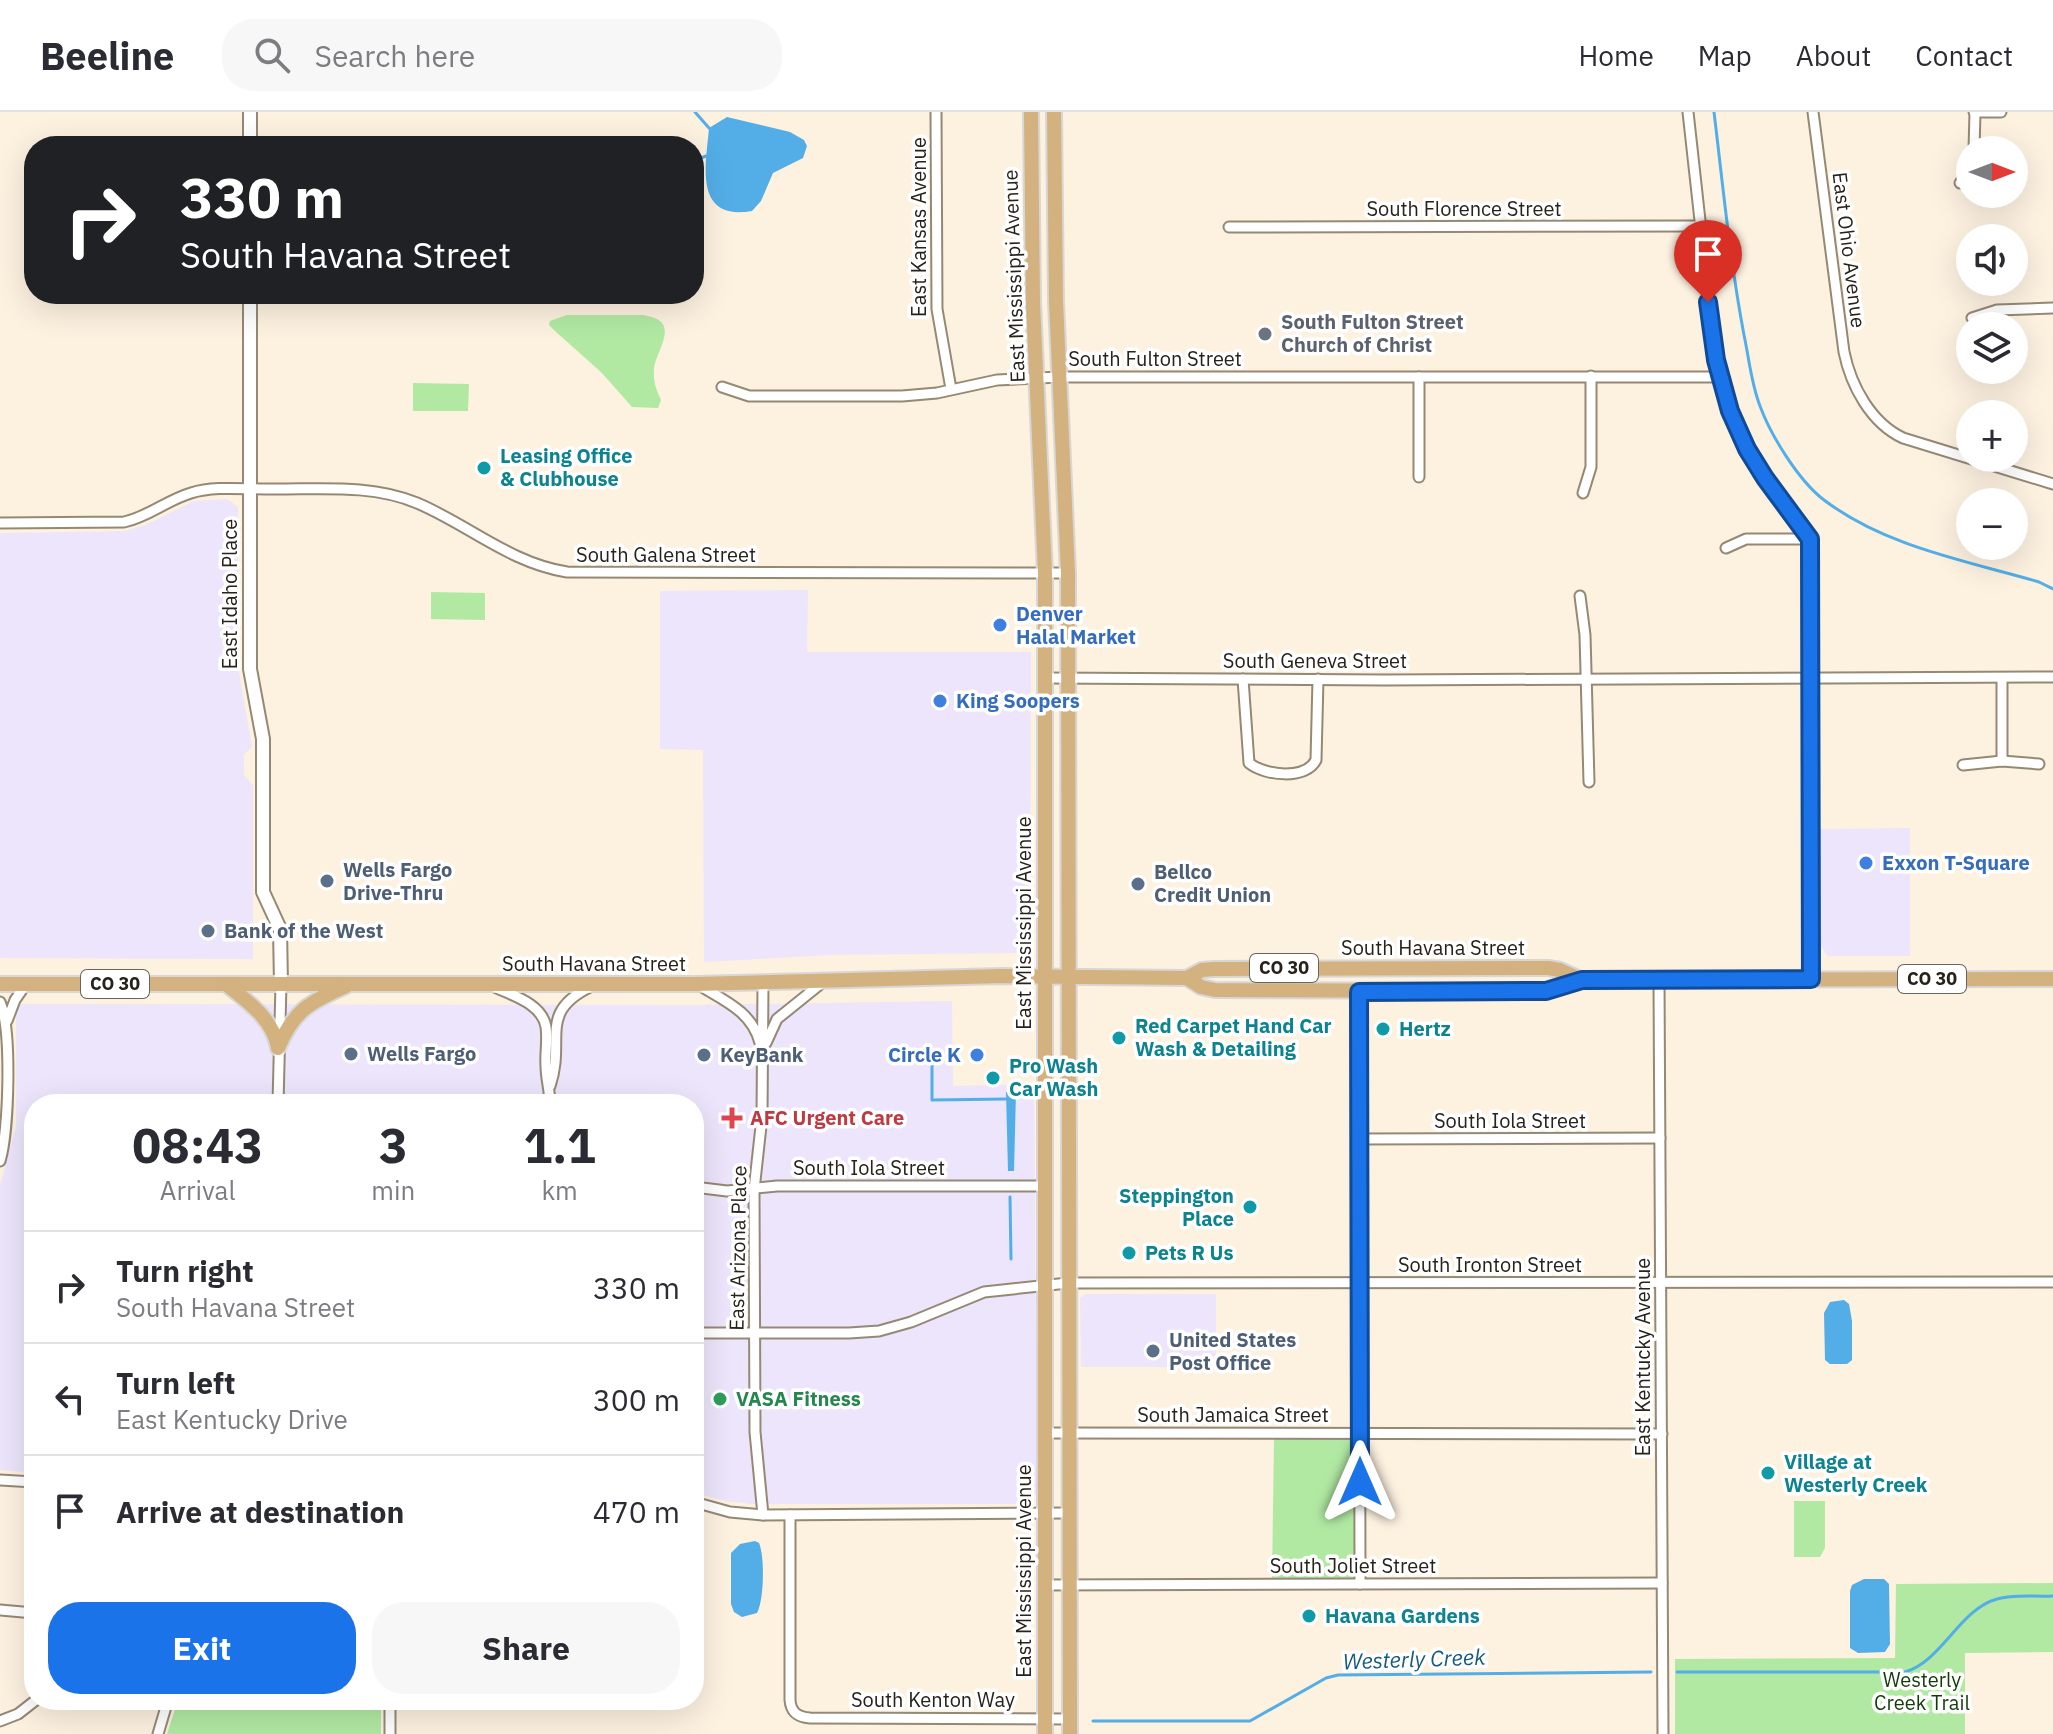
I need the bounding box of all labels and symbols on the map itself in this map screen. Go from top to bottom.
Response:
north arrow [1956,136,2028,208]
street label: East Kansas Avenue [905,137,932,317]
street label: East Mississippi Avenue [996,169,1031,383]
street label: East Ohio Avenue [1827,170,1872,329]
street label: South Florence Street [1366,195,1562,222]
pin [1674,220,1742,302]
place label: South Fulton Street Church of Christ [1281,308,1464,358]
marker: South Fulton Street Church of Christ [1256,325,1274,343]
street label: South Fulton Street [1068,345,1242,372]
place label: Leasing Office & Clubhouse [500,442,633,492]
marker: Leasing Office & Clubhouse [475,459,493,477]
street label: East Idaho Place [216,519,243,669]
street label: South Galena Street [576,541,756,568]
place label: Denver Halal Market [1016,600,1136,650]
marker: Denver Halal Market [991,616,1009,634]
street label: South Geneva Street [1223,647,1407,674]
place label: King Soopers [956,687,1080,714]
marker: King Soopers [931,692,949,710]
street label: East Mississippi Avenue [1010,816,1037,1030]
place label: Exxon T-Square [1882,849,2030,876]
marker: Exxon T-Square [1857,854,1875,872]
place label: Wells Fargo Drive-Thru [343,856,452,906]
place label: Bellco Credit Union [1154,858,1271,908]
marker: Wells Fargo Drive-Thru [318,872,336,890]
marker: Bellco Credit Union [1129,875,1147,893]
place label: Bank of the West [224,917,383,944]
marker: Bank of the West [199,922,217,940]
street label: South Havana Street [1341,934,1525,961]
street label: South Havana Street [502,950,686,977]
road number: CO 30 [1250,954,1318,982]
road number: CO 30 [1898,965,1966,993]
road number: CO 30 [81,970,149,998]
place label: Red Carpet Hand Car Wash & Detailing [1135,1012,1332,1062]
place label: Hertz [1399,1015,1451,1042]
marker: Hertz [1374,1020,1392,1038]
marker: Red Carpet Hand Car Wash & Detailing [1110,1029,1128,1047]
place label: Wells Fargo [367,1040,476,1067]
place label: KeyBank [720,1041,804,1068]
place label: Circle K [888,1041,961,1068]
marker: Wells Fargo [342,1045,360,1063]
marker: KeyBank [695,1046,713,1064]
marker: Circle K [968,1046,986,1064]
place label: Pro Wash Car Wash [1009,1052,1098,1102]
marker: Pro Wash Car Wash [984,1069,1002,1087]
place label: AFC Urgent Care [750,1104,904,1131]
marker: AFC Urgent Care [721,1107,743,1129]
street label: South Iola Street [1434,1107,1586,1134]
street label: South Iola Street [793,1154,945,1181]
street label: East Arizona Place [723,1165,752,1331]
place label: Steppington Place [1119,1182,1234,1232]
marker: Steppington Place [1241,1198,1259,1216]
place label: Pets R Us [1145,1239,1234,1266]
marker: Pets R Us [1120,1244,1138,1262]
street label: South Ironton Street [1398,1251,1582,1278]
street label: East Kentucky Avenue [1629,1258,1656,1456]
place label: United States Post Office [1169,1326,1296,1376]
marker: United States Post Office [1144,1342,1162,1360]
place label: VASA Fitness [736,1385,861,1412]
marker: VASA Fitness [711,1390,729,1408]
street label: South Jamaica Street [1137,1401,1329,1428]
position arrow [1318,1440,1402,1524]
place label: Village at Westerly Creek [1784,1448,1928,1498]
street label: East Mississippi Avenue [1010,1464,1037,1678]
marker: Village at Westerly Creek [1759,1464,1777,1482]
street label: South Joliet Street [1270,1552,1436,1579]
place label: Havana Gardens [1325,1602,1480,1629]
marker: Havana Gardens [1300,1607,1318,1625]
water label: Westerly Creek [1342,1642,1486,1675]
park label: Westerly Creek Trail [1874,1666,1970,1716]
street label: South Kenton Way [851,1686,1015,1713]

